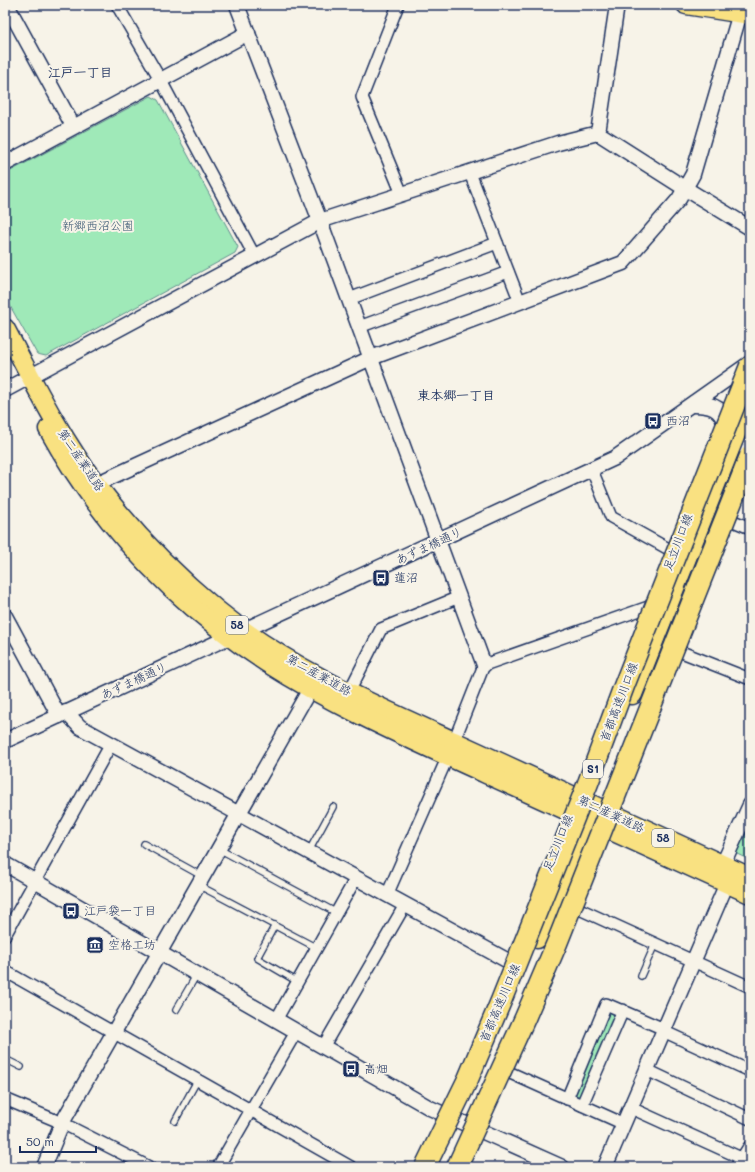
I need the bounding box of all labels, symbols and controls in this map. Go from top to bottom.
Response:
district label: 江戸一丁目 [47,63,113,80]
park label: 新郷西沼公園 [62,217,134,233]
district label: 東本郷一丁目 [417,386,495,403]
bus stop icon: 西沼 [643,411,663,431]
place label: 西沼 [666,412,690,428]
street label: 第二産業道路 [55,425,109,494]
street label: 足立川口線 [659,511,695,573]
street label: あずま橋通り [393,523,464,568]
bus stop icon: 蓮沼 [371,568,391,588]
place label: 蓮沼 [394,569,418,585]
road number: 58 [226,616,248,634]
street label: 第二産業道路 [284,650,355,699]
street label: あずま橋通り [98,658,169,703]
street label: 首都高速川口線 [596,660,641,744]
road number: S1 [583,760,603,778]
street label: 第二産業道路 [575,791,647,836]
street label: 足立川口線 [538,812,576,873]
road number: 58 [652,829,674,847]
bus stop icon: 江戸袋一丁目 [61,901,81,921]
place label: 江戸袋一丁目 [84,902,156,918]
museum icon: 空格工坊 [85,935,105,955]
place label: 空格工坊 [108,936,156,952]
street label: 首都高速川口線 [475,961,523,1044]
bus stop icon: 高畑 [341,1059,361,1079]
place label: 高畑 [364,1060,388,1076]
scale bar [20,1128,96,1154]
text: 50 m [26,1133,54,1149]

